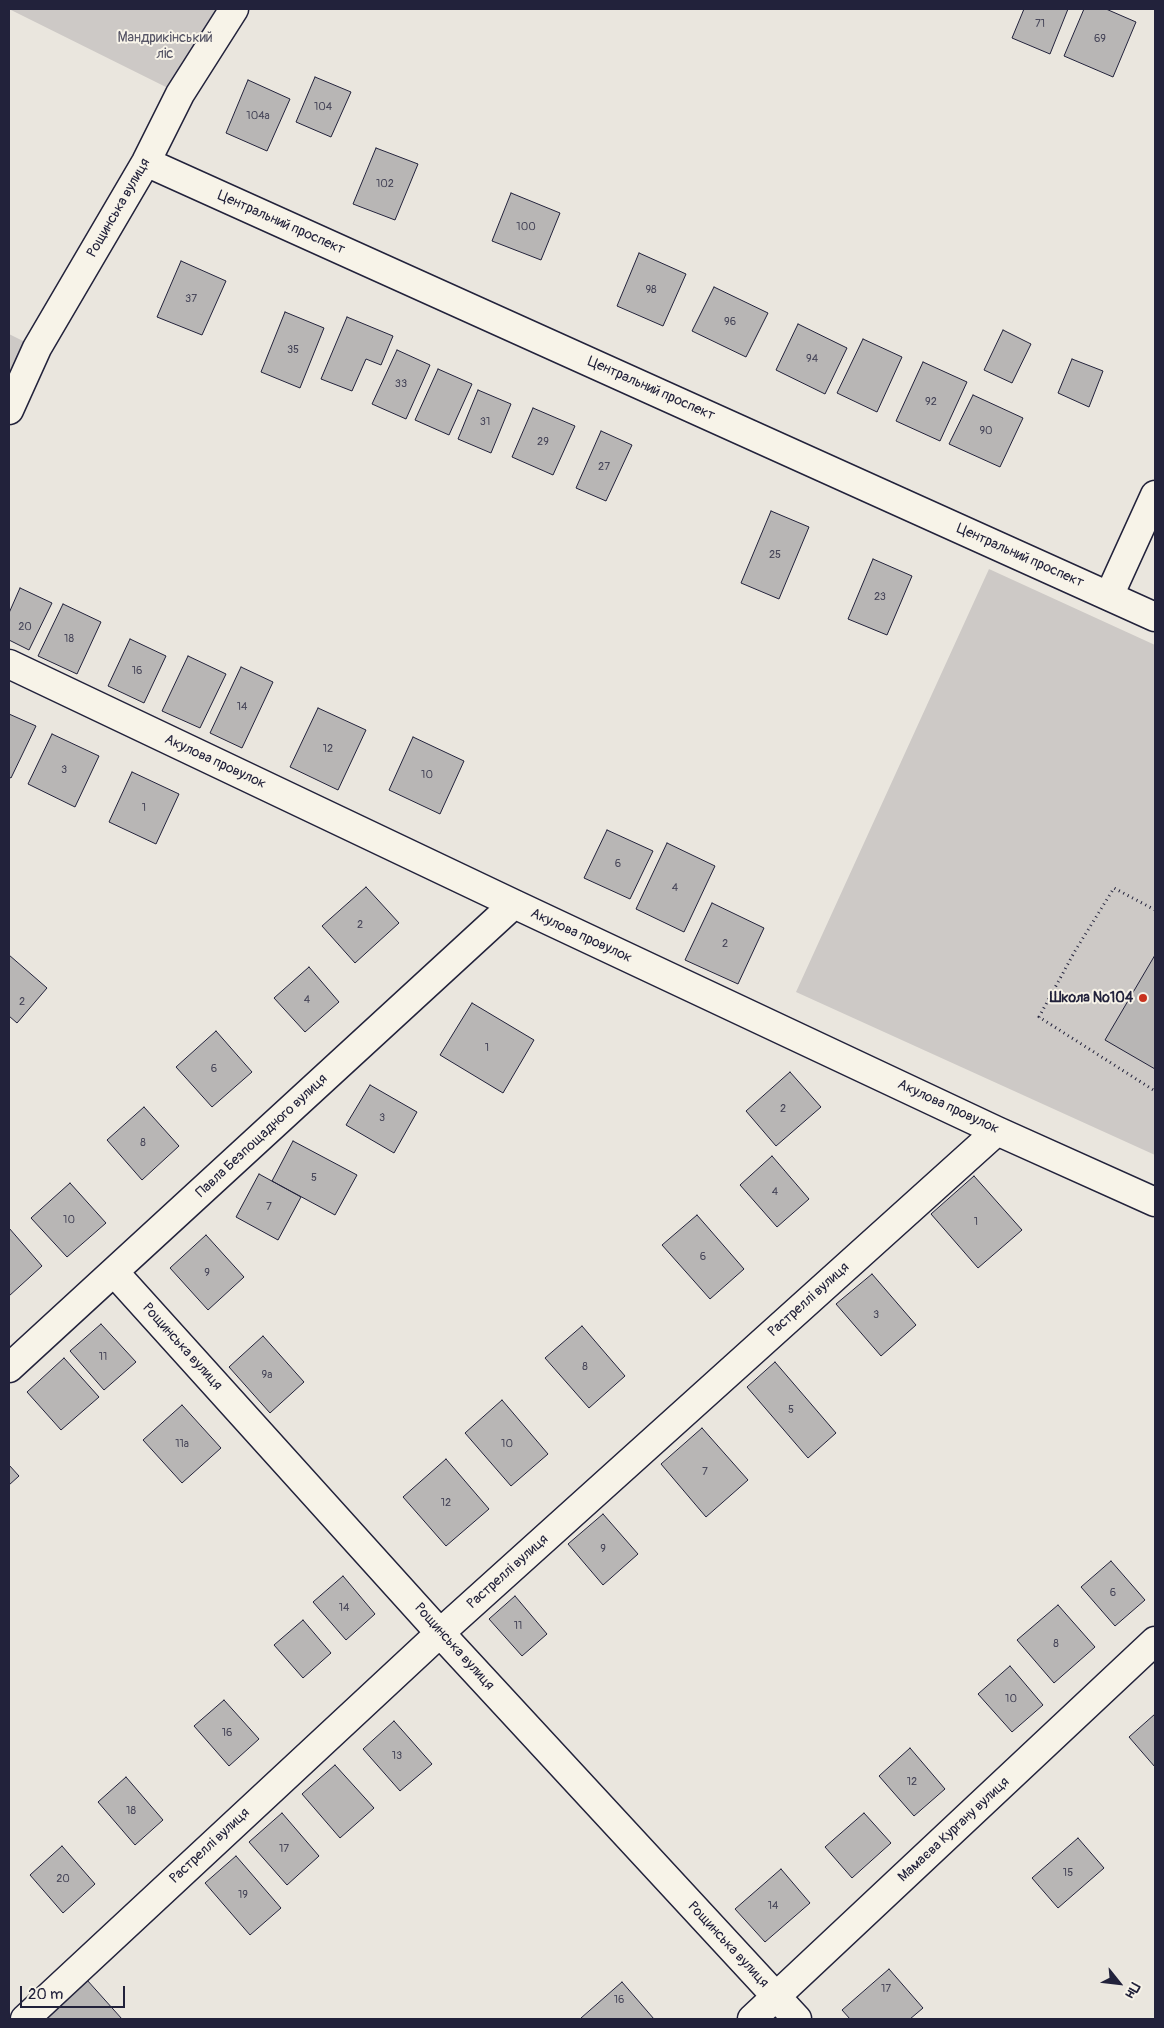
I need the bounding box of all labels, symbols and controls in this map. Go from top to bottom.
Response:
house number: 71 [1035,17,1045,31]
park label: Мандрикінський ліс [117,30,213,62]
house number: 69 [1094,32,1106,46]
house number: 104 [314,100,332,114]
house number: 104а [246,109,270,123]
street label: Рощинська вулиця [84,156,154,260]
house number: 102 [376,177,394,191]
street label: Центральний проспект [215,187,347,259]
house number: 100 [516,220,536,234]
house number: 98 [645,283,657,297]
house number: 37 [185,292,197,306]
house number: 96 [724,315,736,329]
house number: 35 [287,343,299,357]
house number: 94 [806,352,818,366]
street label: Центральний проспект [585,353,717,425]
house number: 33 [395,377,407,391]
house number: 92 [925,395,937,409]
house number: 31 [480,415,490,429]
house number: 90 [979,424,993,438]
house number: 29 [537,435,549,449]
house number: 27 [598,460,610,474]
street label: Центральний проспект [954,520,1086,592]
house number: 25 [769,548,781,562]
house number: 23 [874,590,886,604]
house number: 20 [18,620,32,634]
house number: 18 [64,632,74,646]
house number: 16 [132,664,142,678]
house number: 14 [237,700,247,714]
street label: Акулова провулок [162,731,268,793]
house number: 12 [323,742,333,756]
house number: 3 [61,763,67,777]
house number: 10 [421,768,433,782]
house number: 1 [142,801,146,815]
house number: 6 [615,857,621,871]
house number: 4 [672,881,678,895]
street label: Акулова провулок [528,905,634,967]
house number: 2 [357,918,363,932]
house number: 2 [722,937,728,951]
place label: Школа №104 [1050,990,1133,1006]
marker: Школа №104 [1137,992,1149,1004]
house number: 4 [304,993,310,1007]
house number: 2 [19,995,25,1009]
house number: 1 [485,1041,489,1055]
house number: 6 [211,1062,217,1076]
street label: Павла Безпощадного вулиця [193,1071,331,1201]
street label: Акулова провулок [895,1076,1001,1138]
house number: 2 [780,1102,786,1116]
house number: 3 [379,1111,385,1125]
house number: 8 [140,1136,146,1150]
house number: 5 [311,1171,317,1185]
house number: 4 [772,1185,778,1199]
house number: 7 [266,1200,272,1214]
house number: 10 [63,1213,75,1227]
house number: 1 [974,1215,978,1229]
house number: 6 [700,1250,706,1264]
street label: Растреллі вулиця [765,1259,853,1341]
house number: 9 [204,1266,210,1280]
street label: Рощинська вулиця [139,1300,225,1394]
house number: 3 [873,1308,879,1322]
house number: 11 [99,1350,107,1364]
house number: 8 [582,1360,588,1374]
house number: 9а [262,1368,272,1382]
house number: 5 [788,1403,794,1417]
house number: 11а [175,1437,189,1451]
house number: 10 [501,1437,513,1451]
house number: 7 [702,1465,708,1479]
house number: 12 [441,1496,451,1510]
street label: Растреллі вулиця [464,1531,552,1613]
house number: 9 [600,1542,606,1556]
house number: 6 [1110,1586,1116,1600]
street label: Рощинська вулиця [411,1600,497,1694]
house number: 14 [339,1601,349,1615]
house number: 11 [514,1619,522,1633]
house number: 8 [1053,1637,1059,1651]
house number: 10 [1005,1692,1017,1706]
house number: 16 [222,1726,232,1740]
house number: 13 [392,1749,402,1763]
street label: Мамаєва Кургану вулиця [895,1774,1013,1886]
house number: 12 [907,1775,917,1789]
house number: 18 [126,1804,136,1818]
street label: Растреллі вулиця [167,1805,253,1887]
house number: 17 [279,1842,289,1856]
house number: 15 [1063,1866,1073,1880]
house number: 20 [56,1872,70,1886]
house number: 19 [238,1888,248,1902]
street label: Рощинська вулиця [684,1899,772,1991]
house number: 14 [768,1899,778,1913]
north arrow [1094,1958,1144,2008]
scale bar [22,1976,128,2008]
text: Пн [1121,1980,1144,2001]
house number: 17 [881,1982,891,1996]
text: 20 m [28,1985,63,2004]
house number: 16 [614,1993,624,2007]

